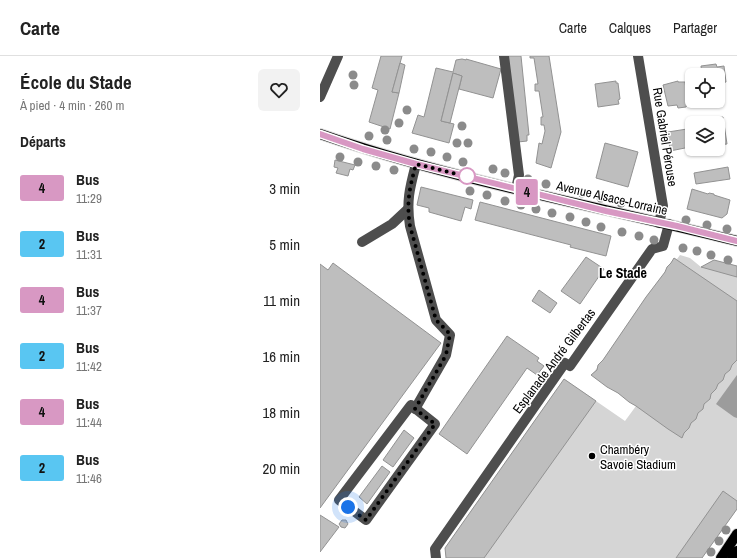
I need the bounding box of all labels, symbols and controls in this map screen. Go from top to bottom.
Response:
text: Carte [20,15,60,41]
text: Carte [559,19,587,37]
text: Calques [609,19,651,37]
text: Partager [673,19,717,37]
map controls [685,68,725,156]
button: locate [685,68,725,108]
text: École du Stade [20,69,132,95]
button: heart [258,69,300,111]
street label: Rue Gabriel Pérouse [649,86,681,188]
text: À pied · 4 min · 260 m [20,97,124,114]
button: layers [685,116,725,156]
text: Départs [20,131,66,152]
unlabelled marker [458,167,476,185]
text: Bus [76,169,99,190]
street label: Avenue Alsace-Lorraine [554,177,669,219]
text: 3 min [269,178,300,199]
text: 4 [39,179,45,197]
line badge: 4 [514,179,540,205]
text: 4 [524,183,530,201]
text: 11:29 [76,190,102,207]
text: Bus [76,225,99,246]
text: 5 min [269,234,300,255]
text: 2 [39,235,45,253]
text: 11:31 [76,246,102,263]
district label: Le Stade [599,264,647,282]
text: Bus [76,281,99,302]
text: 11 min [263,290,300,311]
text: 4 [39,291,45,309]
text: 11:37 [76,302,102,319]
street label: Esplanade André Gilbertas [509,305,599,417]
text: Bus [76,337,99,358]
text: 16 min [262,346,300,367]
text: 2 [39,347,45,365]
text: 11:42 [76,358,102,375]
text: Bus [76,393,99,414]
text: 18 min [262,402,300,423]
text: 4 [39,403,45,421]
text: 11:44 [76,414,102,431]
place label: Chambéry Savoie Stadium [600,441,676,473]
text: Bus [76,449,99,470]
marker: Chambéry Savoie Stadium [587,451,597,461]
text: 20 min [262,458,300,479]
text: 2 [39,459,45,477]
text: 11:46 [76,470,102,487]
your location [338,497,358,517]

